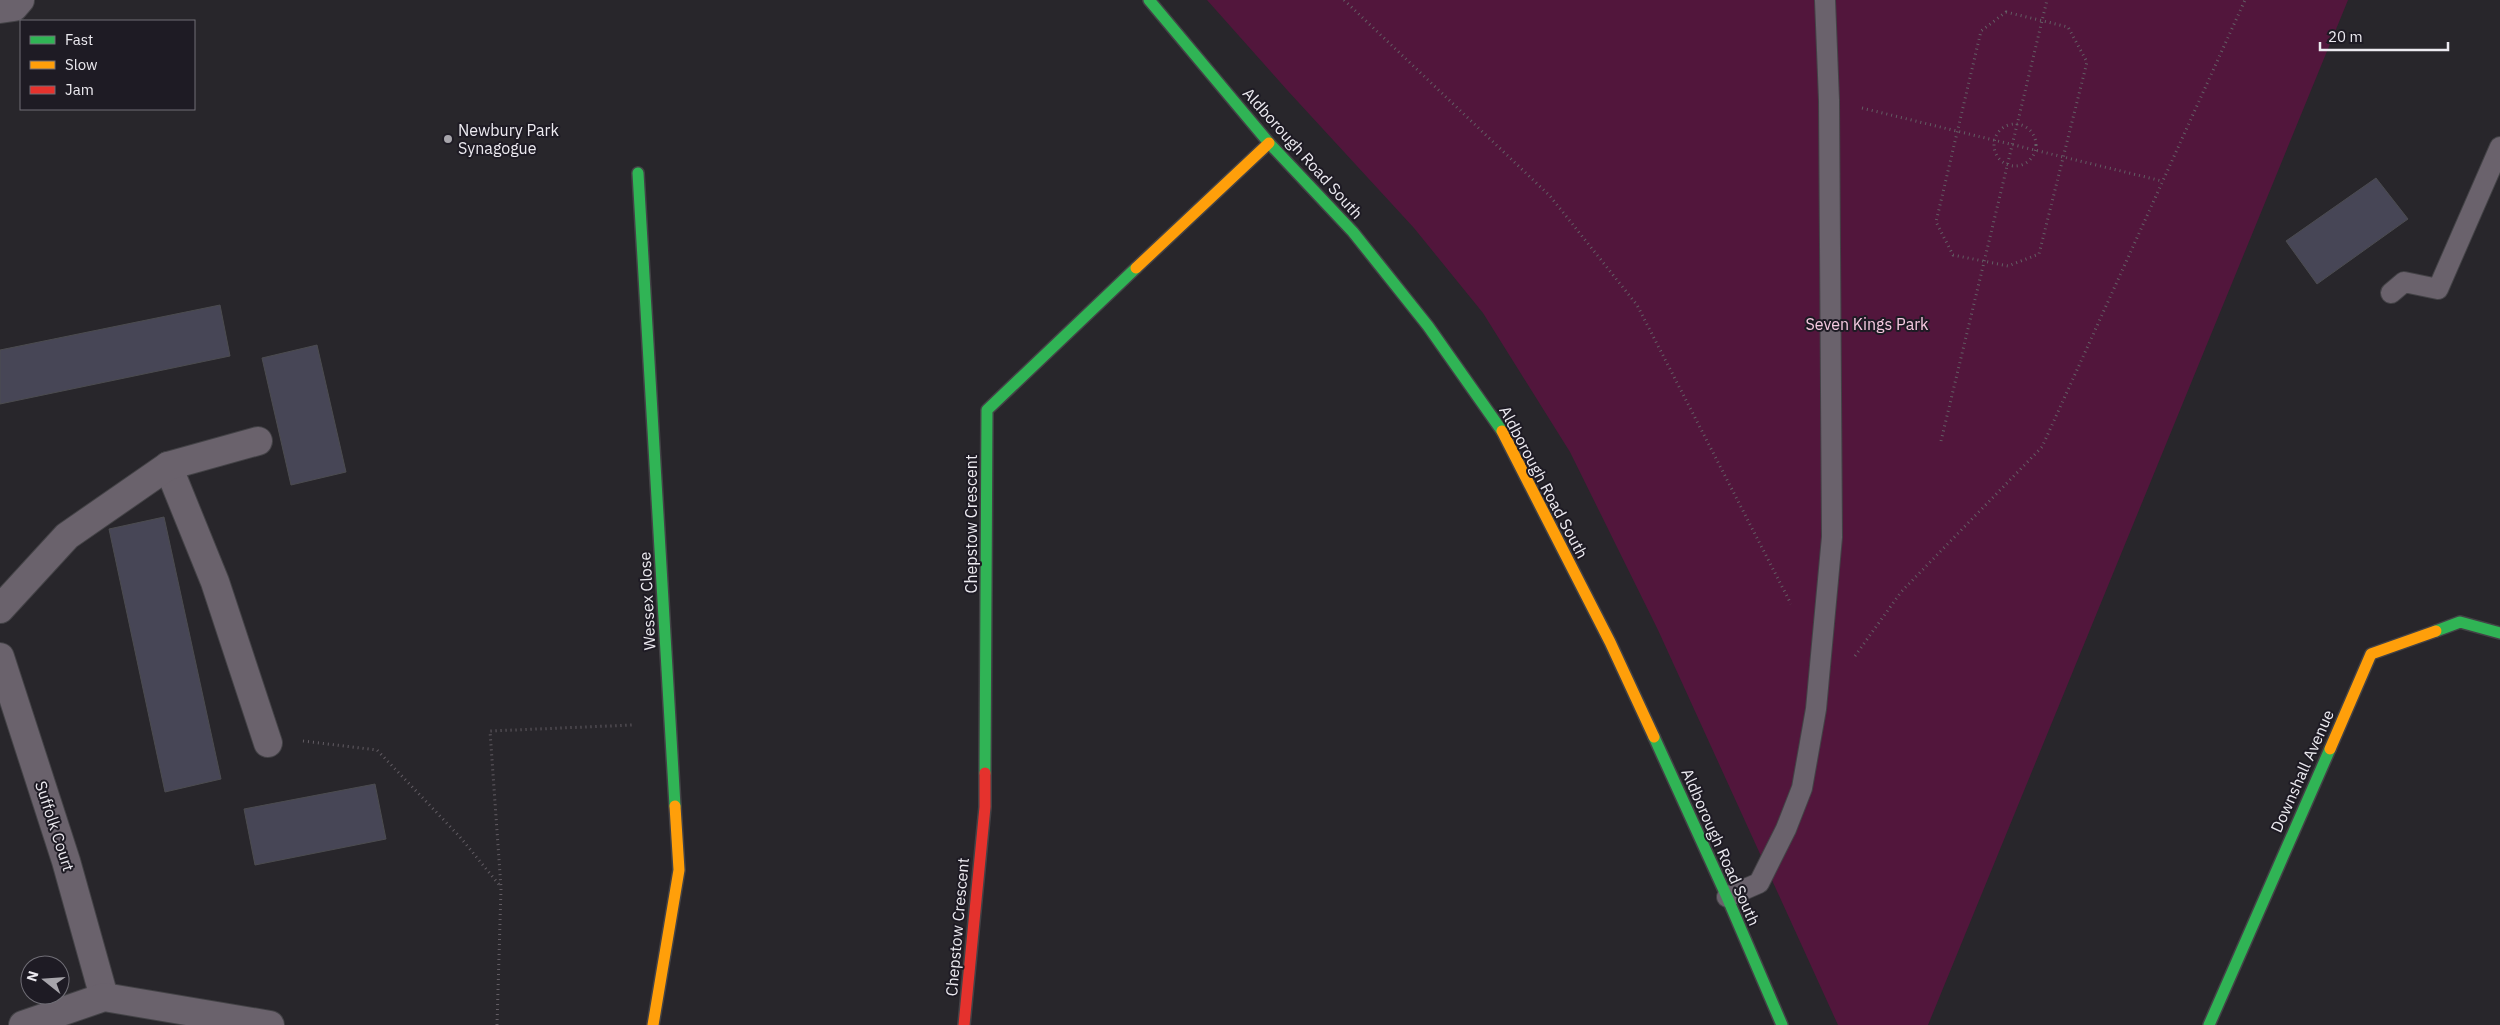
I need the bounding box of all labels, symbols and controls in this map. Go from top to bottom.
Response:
legend [20,20,195,110]
scale bar [2320,20,2448,52]
text: 20 m [2328,27,2363,46]
text: Fast [65,30,93,49]
text: Slow [65,55,98,74]
text: Jam [65,80,94,99]
street label: Aldborough Road South [1239,83,1367,223]
place label: Newbury Park Synagogue [458,120,559,158]
marker: Newbury Park Synagogue [442,133,454,145]
park label: Seven Kings Park [1806,314,1929,334]
street label: Aldborough Road South [1495,402,1593,562]
street label: Chepstow Crescent [961,454,981,594]
street label: Wessex Close [634,551,660,651]
street label: Downshall Avenue [2266,706,2338,835]
street label: Aldborough Road South [1677,765,1765,929]
street label: Suffolk Court [31,778,79,874]
street label: Chepstow Crescent [941,857,973,997]
north arrow [20,955,70,1005]
text: N [22,969,43,984]

